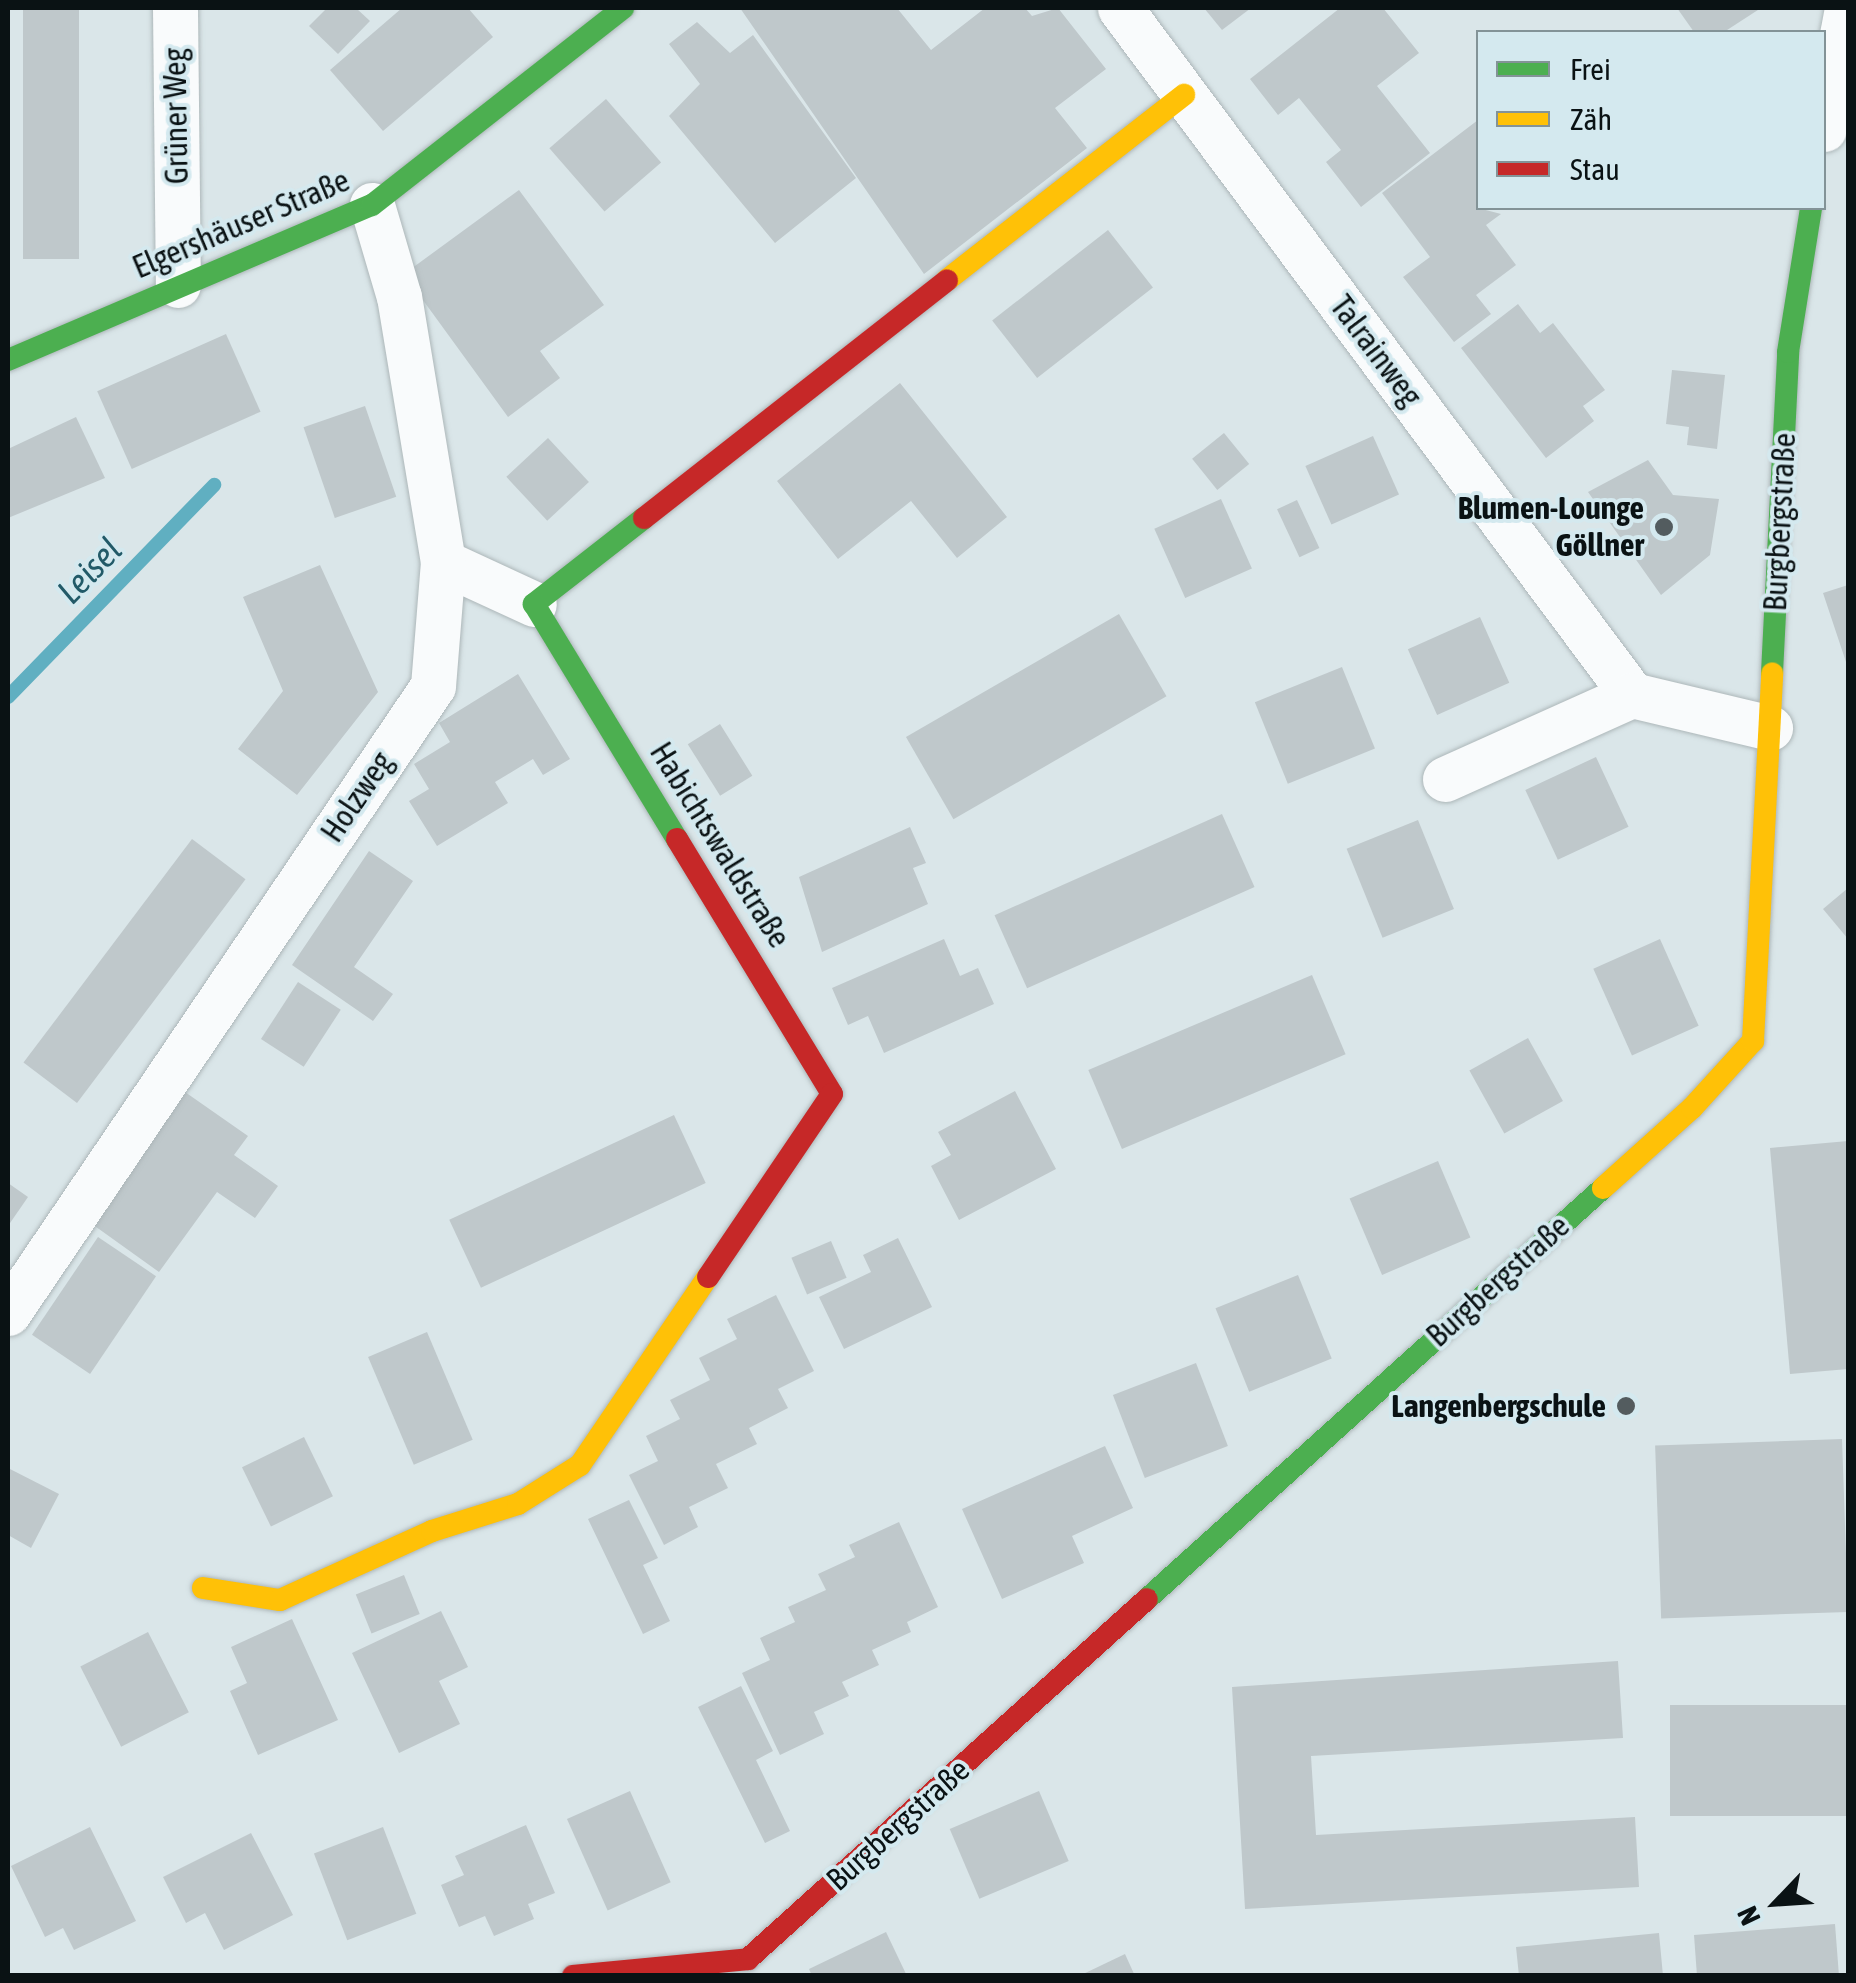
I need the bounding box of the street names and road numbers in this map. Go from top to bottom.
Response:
street label: Grüner Weg [156,48,196,184]
street label: Elgershäuser Straße [127,161,355,287]
street label: Talrainweg [1322,288,1430,414]
street label: Burgbergstraße [1756,432,1804,612]
street label: Habichtswaldstraße [642,735,798,955]
street label: Holzweg [313,745,401,849]
street label: Burgbergstraße [1419,1207,1577,1355]
street label: Burgbergstraße [819,1751,977,1899]

